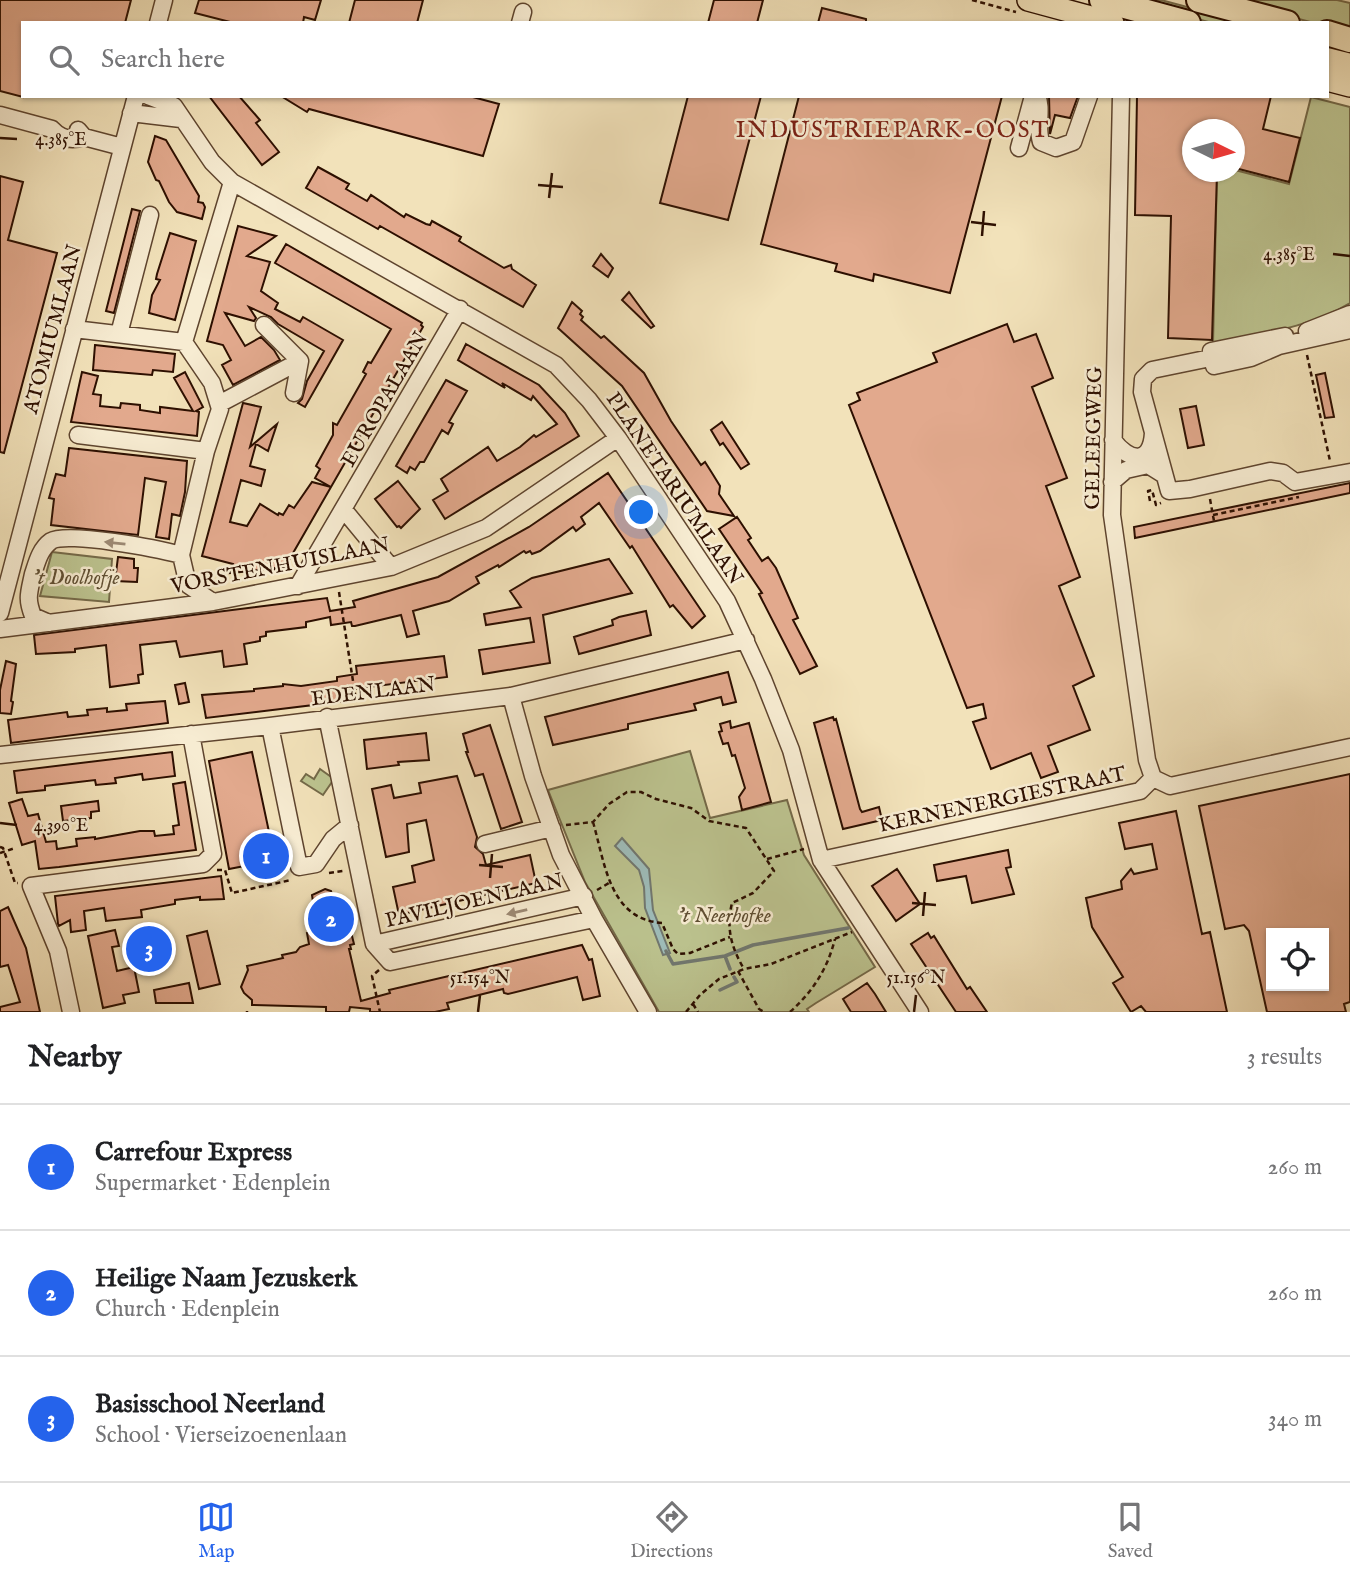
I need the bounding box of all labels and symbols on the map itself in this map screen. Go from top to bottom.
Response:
district label: INDUSTRIEPARK-OOST [736,116,1050,145]
north arrow [1182,119,1245,182]
text: 4.385°E [35,129,87,152]
street label: ATOMIUMLAAN [18,242,89,418]
text: 4.385°E [1263,244,1315,267]
street label: EUROPALAAN [336,327,435,472]
street label: GELEEGWEG [1080,366,1109,510]
street label: PLANETARIUMLAAN [599,387,748,590]
your location [624,495,658,529]
street label: VORSTENHUISLAAN [168,532,392,601]
one-way arrow [104,538,126,549]
park label: 't Doolhofje [32,565,120,592]
street label: EDENLAAN [309,671,437,714]
street label: KERNENERGIESTRAAT [876,761,1129,840]
text: 4.390°E [34,815,88,838]
pin: 1 [243,830,289,882]
street label: PAVILJOENLAAN [383,868,566,935]
pin: 2 [308,893,354,945]
park label: 't Neerhofke [677,903,771,930]
one-way arrow [506,906,528,917]
pin: 3 [126,923,172,975]
text: 51.154°N [450,967,511,990]
text: 51.156°N [886,967,946,990]

